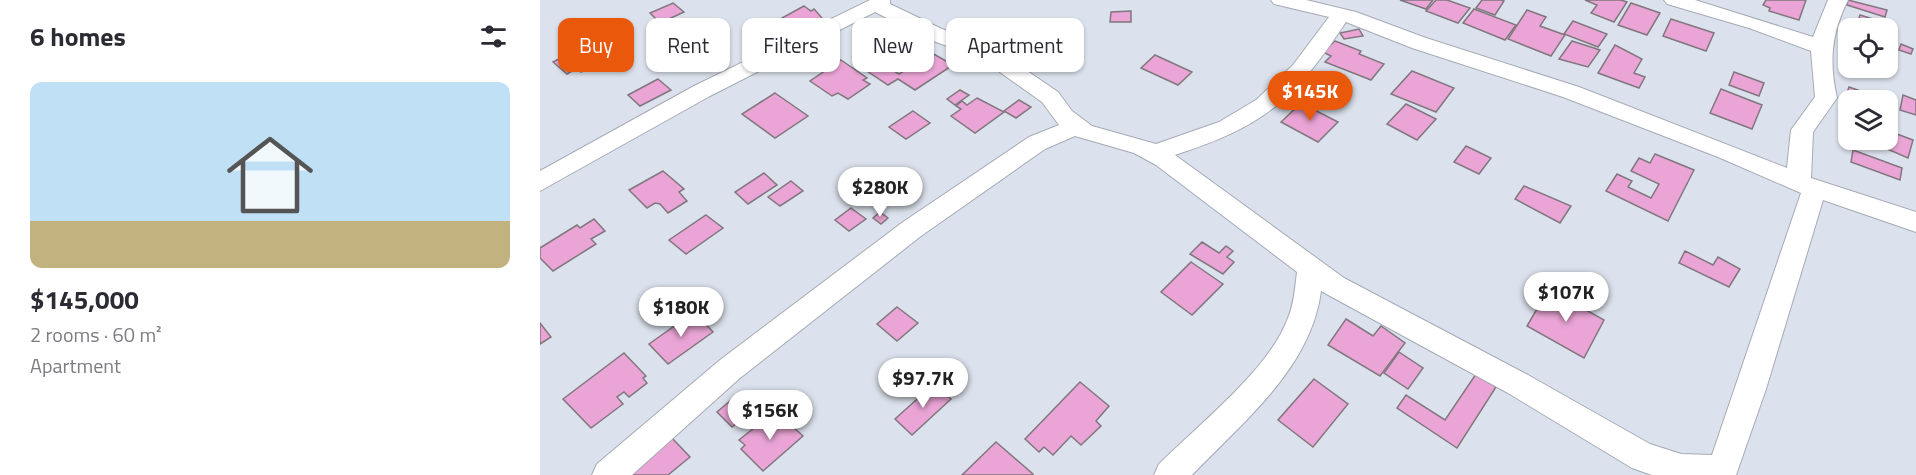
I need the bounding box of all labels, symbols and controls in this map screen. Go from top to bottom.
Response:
text: 6 homes [30,17,126,56]
chip: Buy [558,18,634,72]
chip: Rent [646,18,730,72]
chip: Filters [742,18,840,72]
chip: New [852,18,934,72]
chip: Apartment [946,18,1084,72]
map controls [1838,18,1898,150]
button: locate [1838,18,1898,78]
icon: filters [477,20,510,53]
pin: $145K [1268,71,1352,122]
text: $145K [1282,75,1338,106]
button: layers [1838,90,1898,150]
icon: home [216,121,324,229]
pin: $280K [838,167,922,218]
text: $280K [852,171,908,202]
pin: $107K [1524,272,1608,323]
text: $107K [1538,276,1594,307]
text: $145,000 [30,280,139,319]
pin: $180K [639,287,723,338]
text: $180K [653,291,709,322]
text: 2 rooms · 60 m² [30,319,162,350]
text: Apartment [30,350,121,381]
pin: $97.7K [874,358,972,409]
text: $97.7K [892,362,954,393]
pin: $156K [728,390,812,441]
text: $156K [742,394,798,425]

